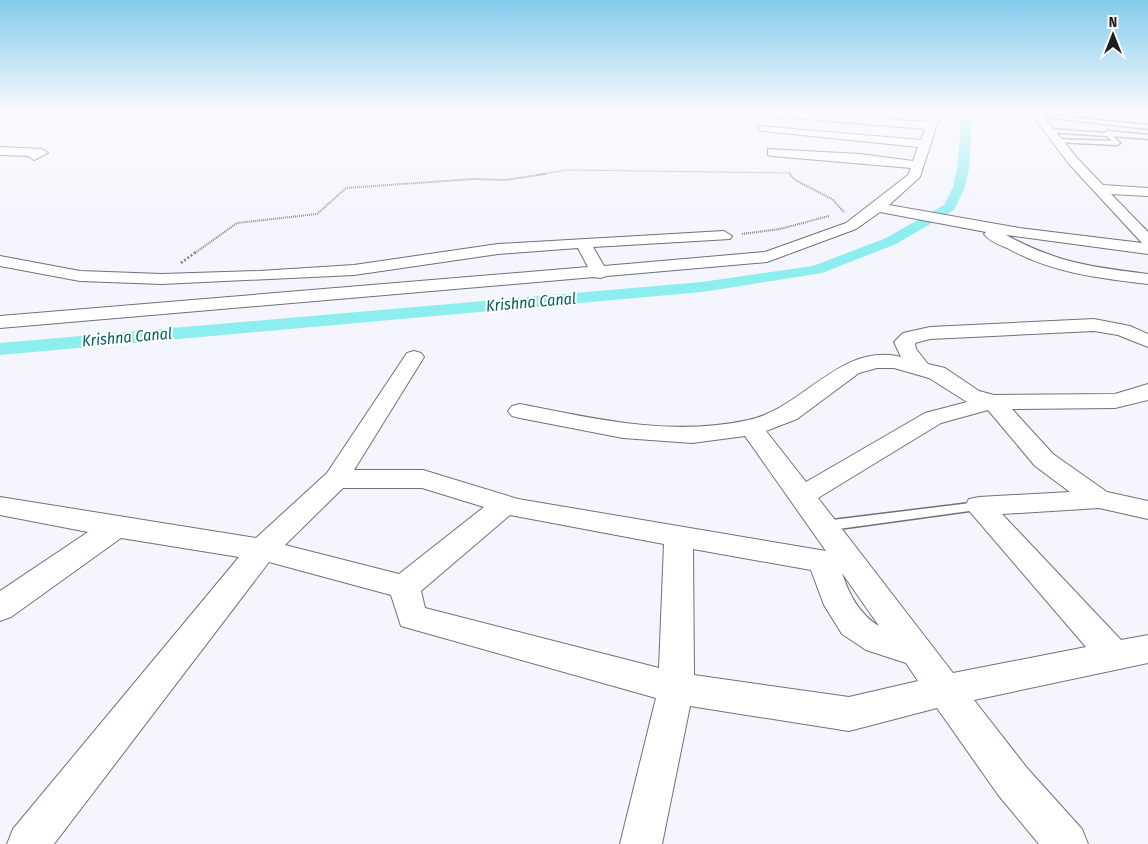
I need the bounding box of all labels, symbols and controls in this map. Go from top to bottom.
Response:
north arrow [1088,10,1138,60]
text: N [1109,14,1117,31]
water label: Krishna Canal [485,289,577,315]
water label: Krishna Canal [81,324,173,350]

